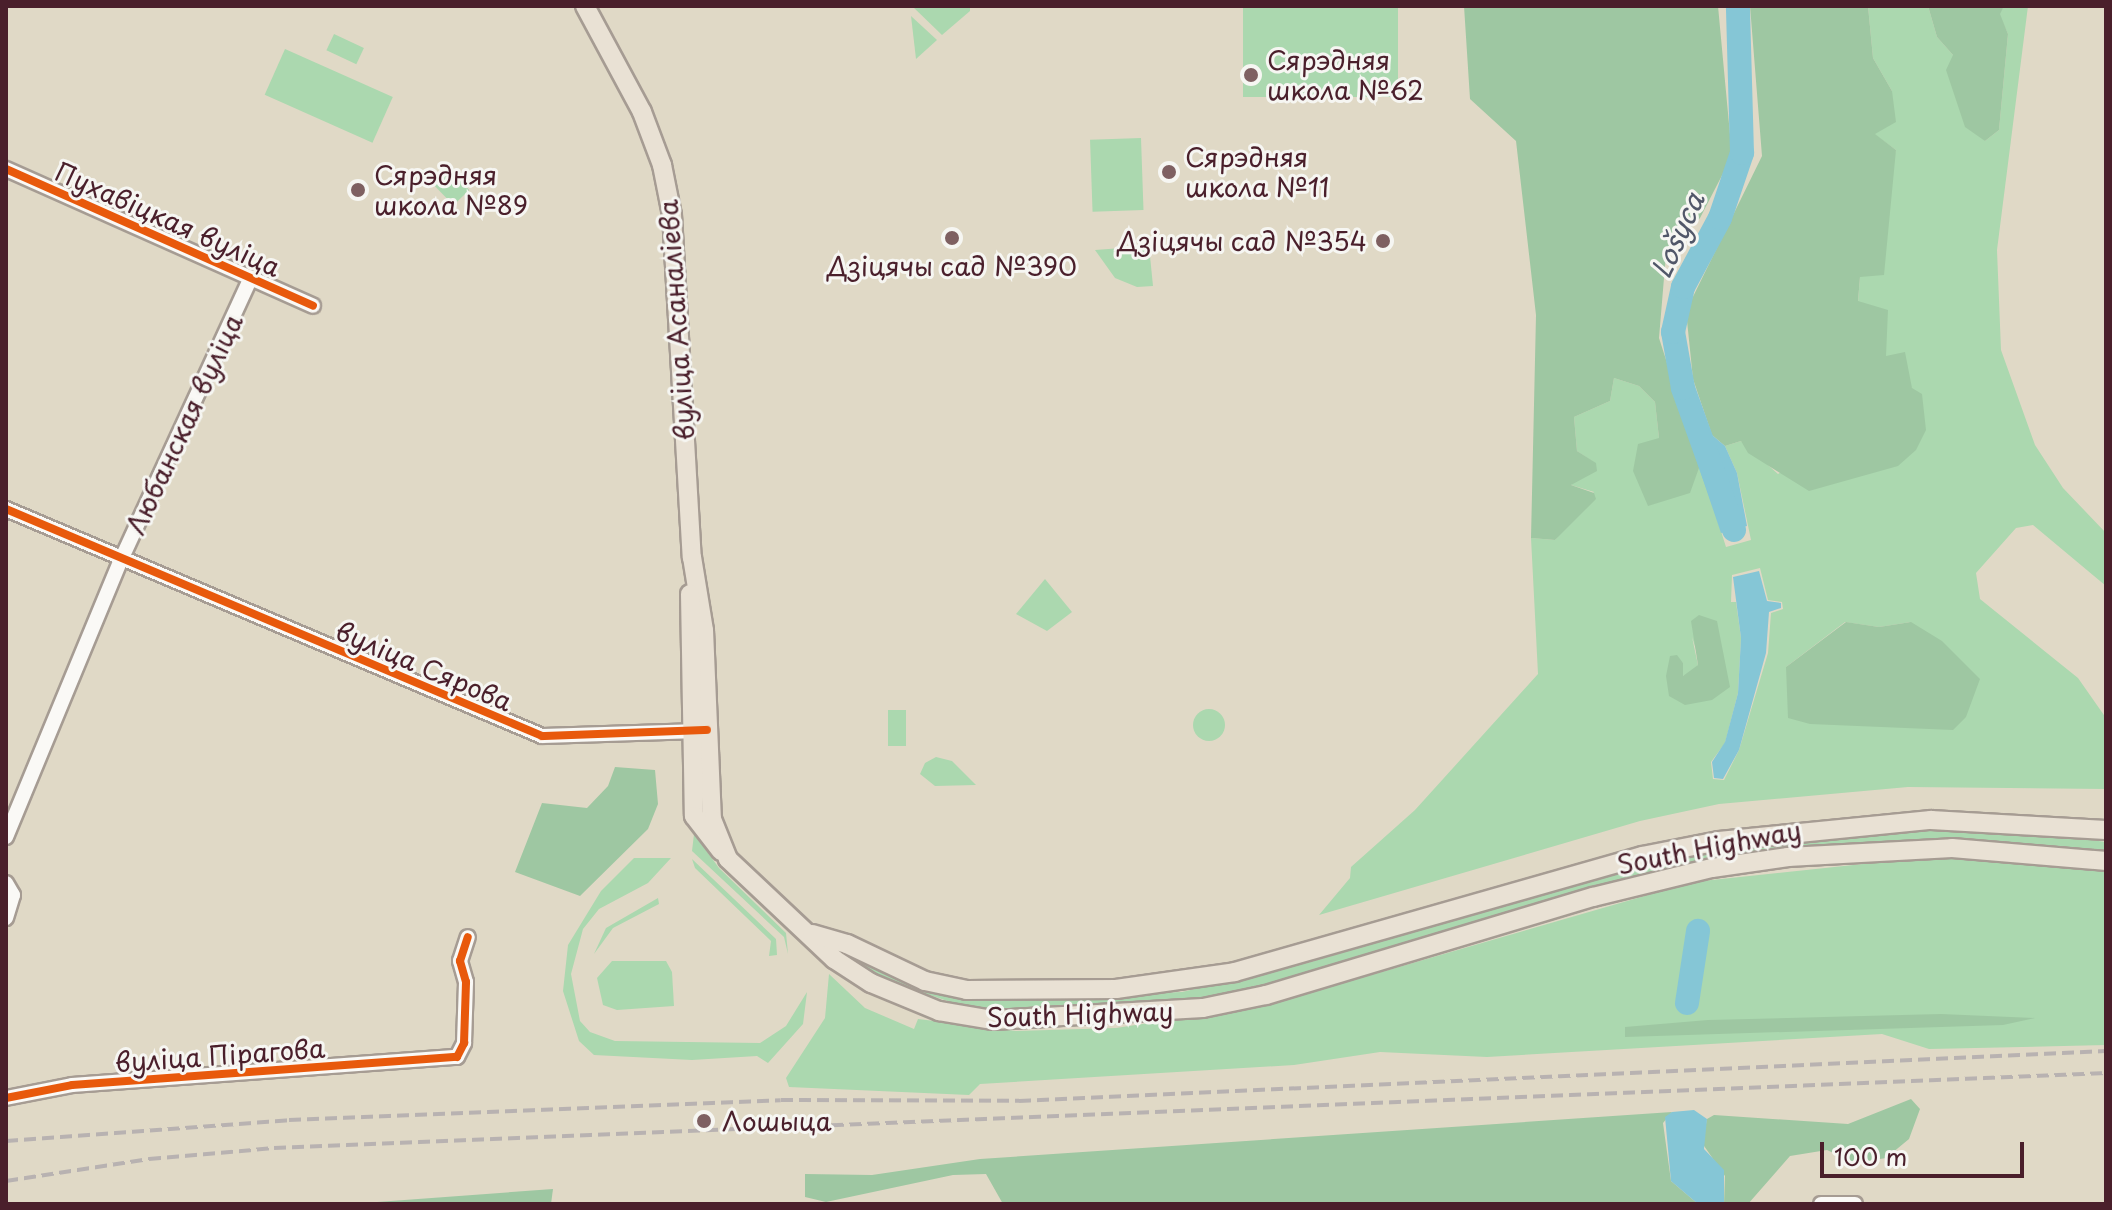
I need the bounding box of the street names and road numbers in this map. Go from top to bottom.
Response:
street label: Пухавіцкая вуліца [51,155,285,283]
street label: вуліца Асаналіева [652,198,700,442]
street label: Любанская вуліца [119,309,249,539]
street label: вуліца Сярова [331,615,517,717]
street label: South Highway [1613,814,1805,880]
street label: South Highway [985,995,1175,1033]
street label: вуліца Пірагова [114,1032,326,1078]

